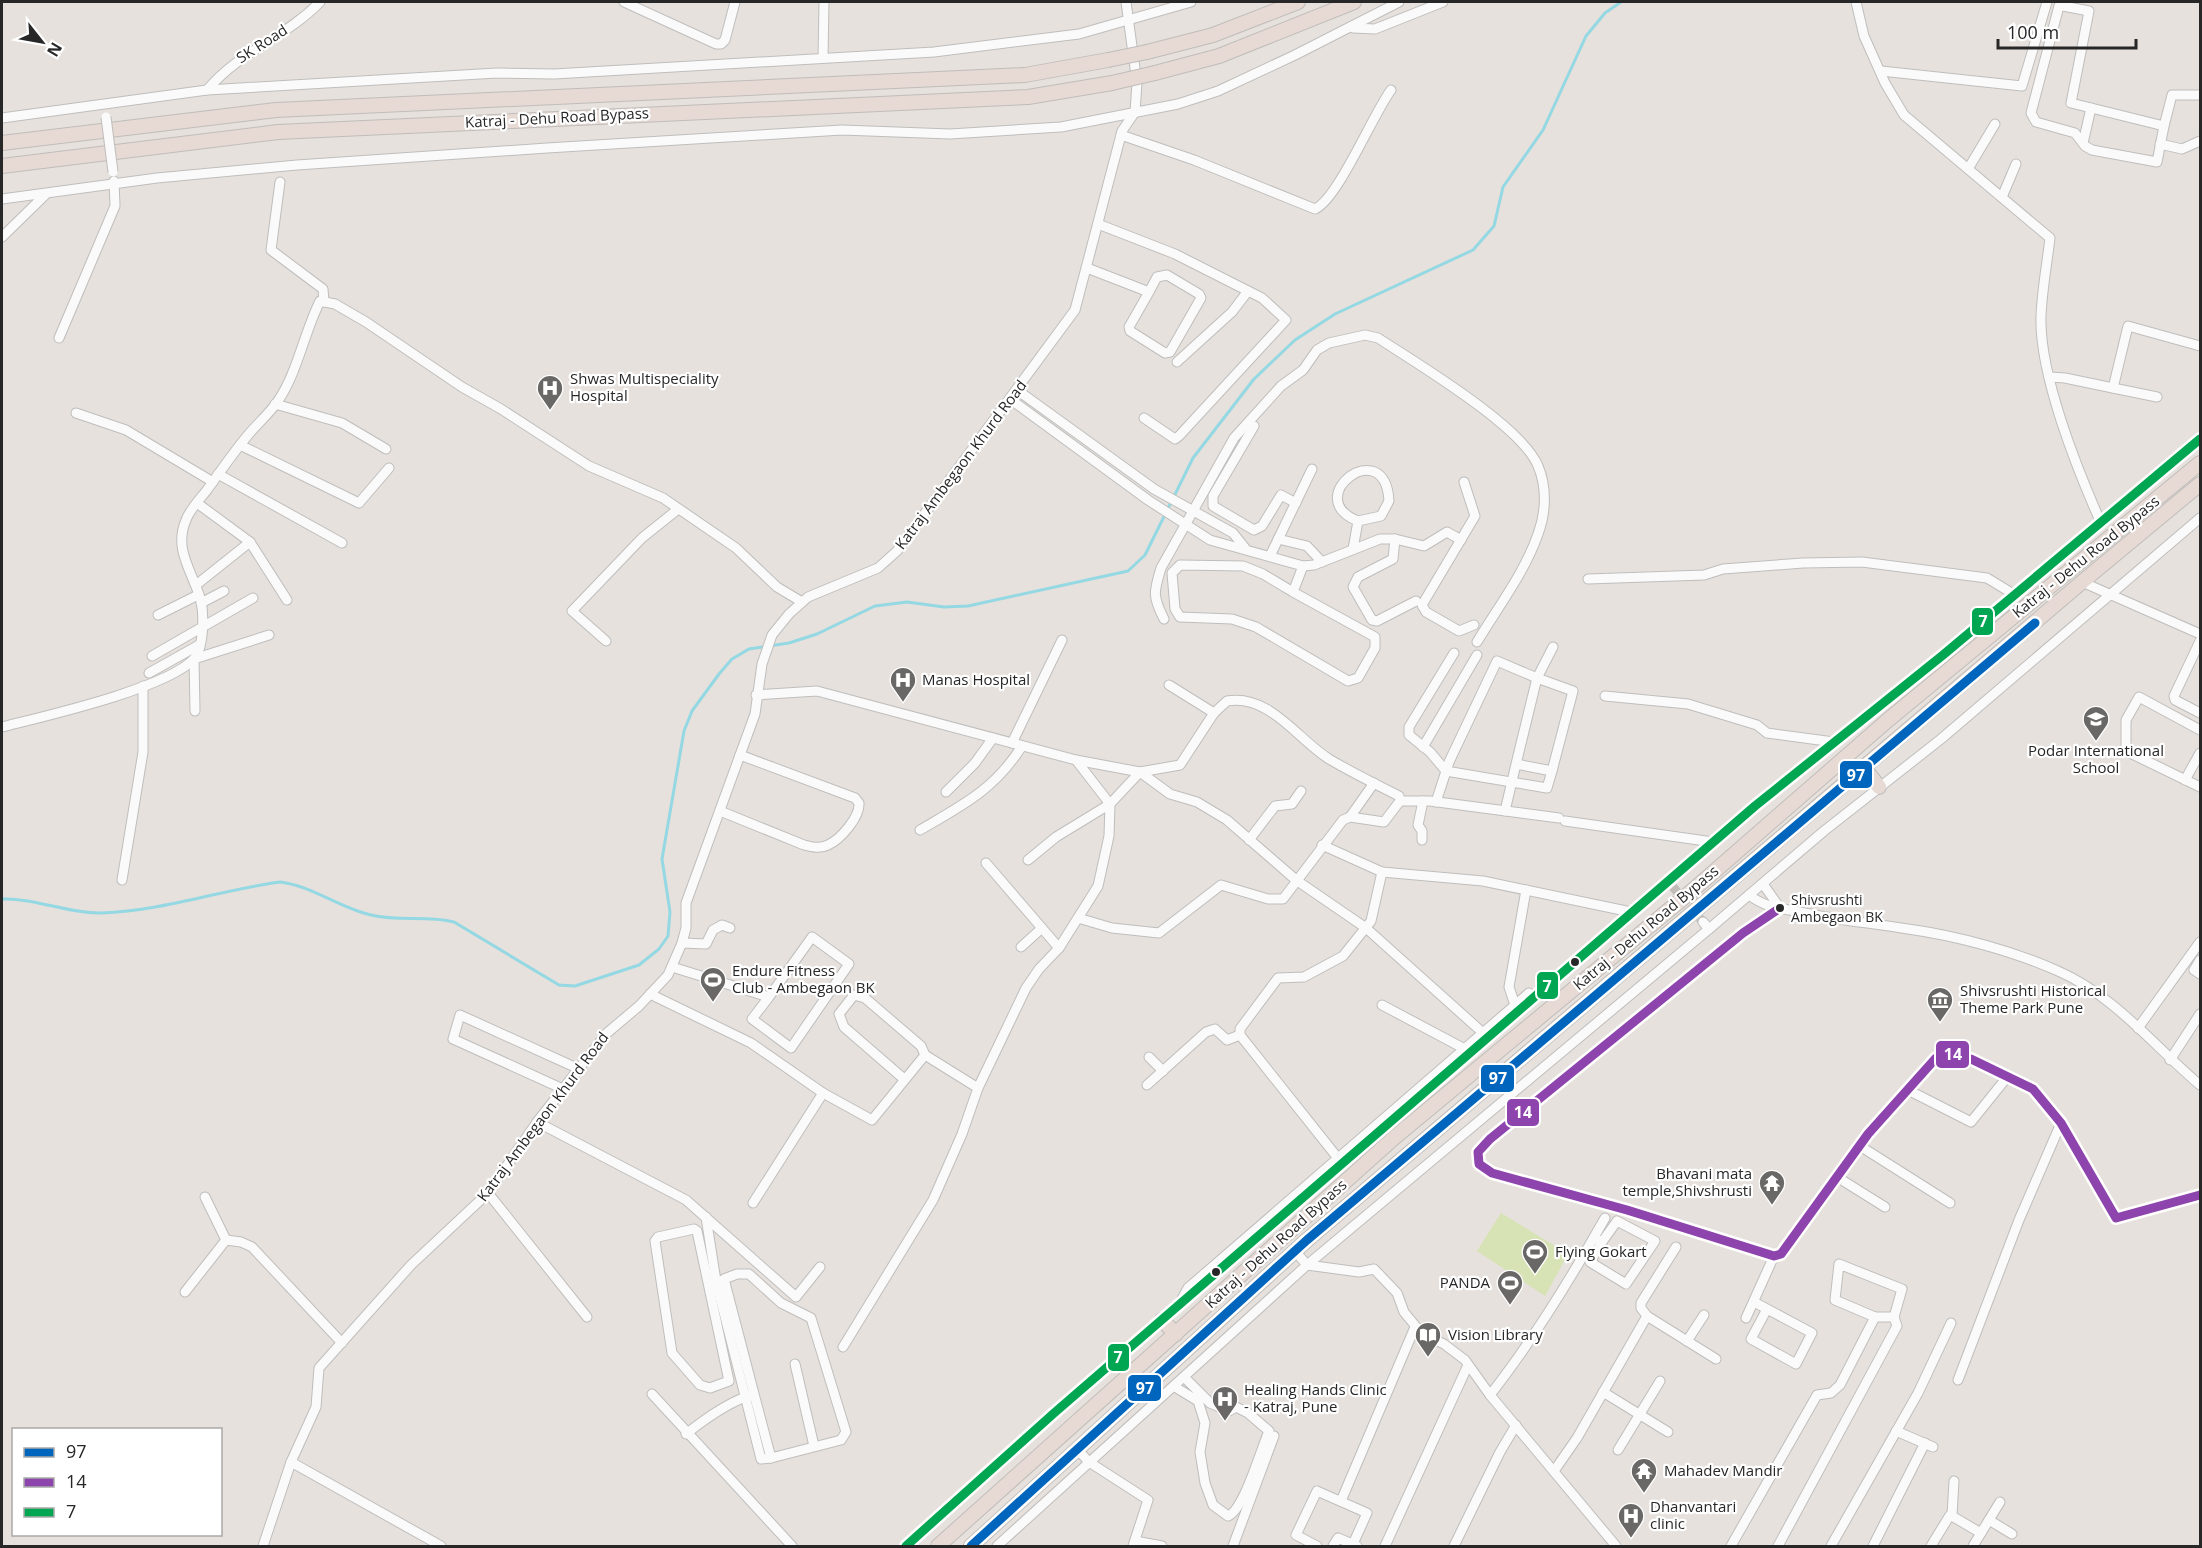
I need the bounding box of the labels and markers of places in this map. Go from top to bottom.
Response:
place label: Shwas Multispeciality Hospital [570,368,719,405]
hospital icon: Shwas Multispeciality Hospital [535,373,565,411]
hospital icon: Manas Hospital [888,665,918,703]
place label: Manas Hospital [922,669,1030,689]
school or university icon: Podar International School [2081,704,2111,742]
place label: Podar International School [2028,740,2164,777]
place label: Shivsrushti Ambegaon BK [1791,890,1883,926]
marker: Shivsrushti Ambegaon BK [1774,902,1786,914]
unlabelled marker [1569,956,1581,968]
place label: Endure Fitness Club - Ambegaon BK [732,960,875,997]
sports icon: Endure Fitness Club - Ambegaon BK [698,965,728,1003]
place label: Shivsrushti Historical Theme Park Pune [1960,980,2106,1017]
museum icon: Shivsrushti Historical Theme Park Pune [1925,985,1955,1023]
place label: Bhavani mata temple,Shivshrusti [1622,1163,1752,1200]
temple icon: Bhavani mata temple,Shivshrusti [1757,1168,1787,1206]
sports icon: Flying Gokart [1520,1237,1550,1275]
place label: Flying Gokart [1555,1241,1647,1261]
unlabelled marker [1210,1266,1222,1278]
sports icon: PANDA [1495,1268,1525,1306]
place label: PANDA [1440,1272,1491,1292]
library icon: Vision Library [1413,1320,1443,1358]
place label: Vision Library [1448,1324,1543,1344]
place label: Healing Hands Clinic - Katraj, Pune [1244,1379,1387,1416]
hospital icon: Healing Hands Clinic - Katraj, Pune [1210,1384,1240,1422]
temple icon: Mahadev Mandir [1629,1456,1659,1494]
place label: Mahadev Mandir [1664,1460,1782,1480]
place label: Dhanvantari clinic [1650,1496,1736,1533]
hospital icon: Dhanvantari clinic [1616,1501,1646,1539]

